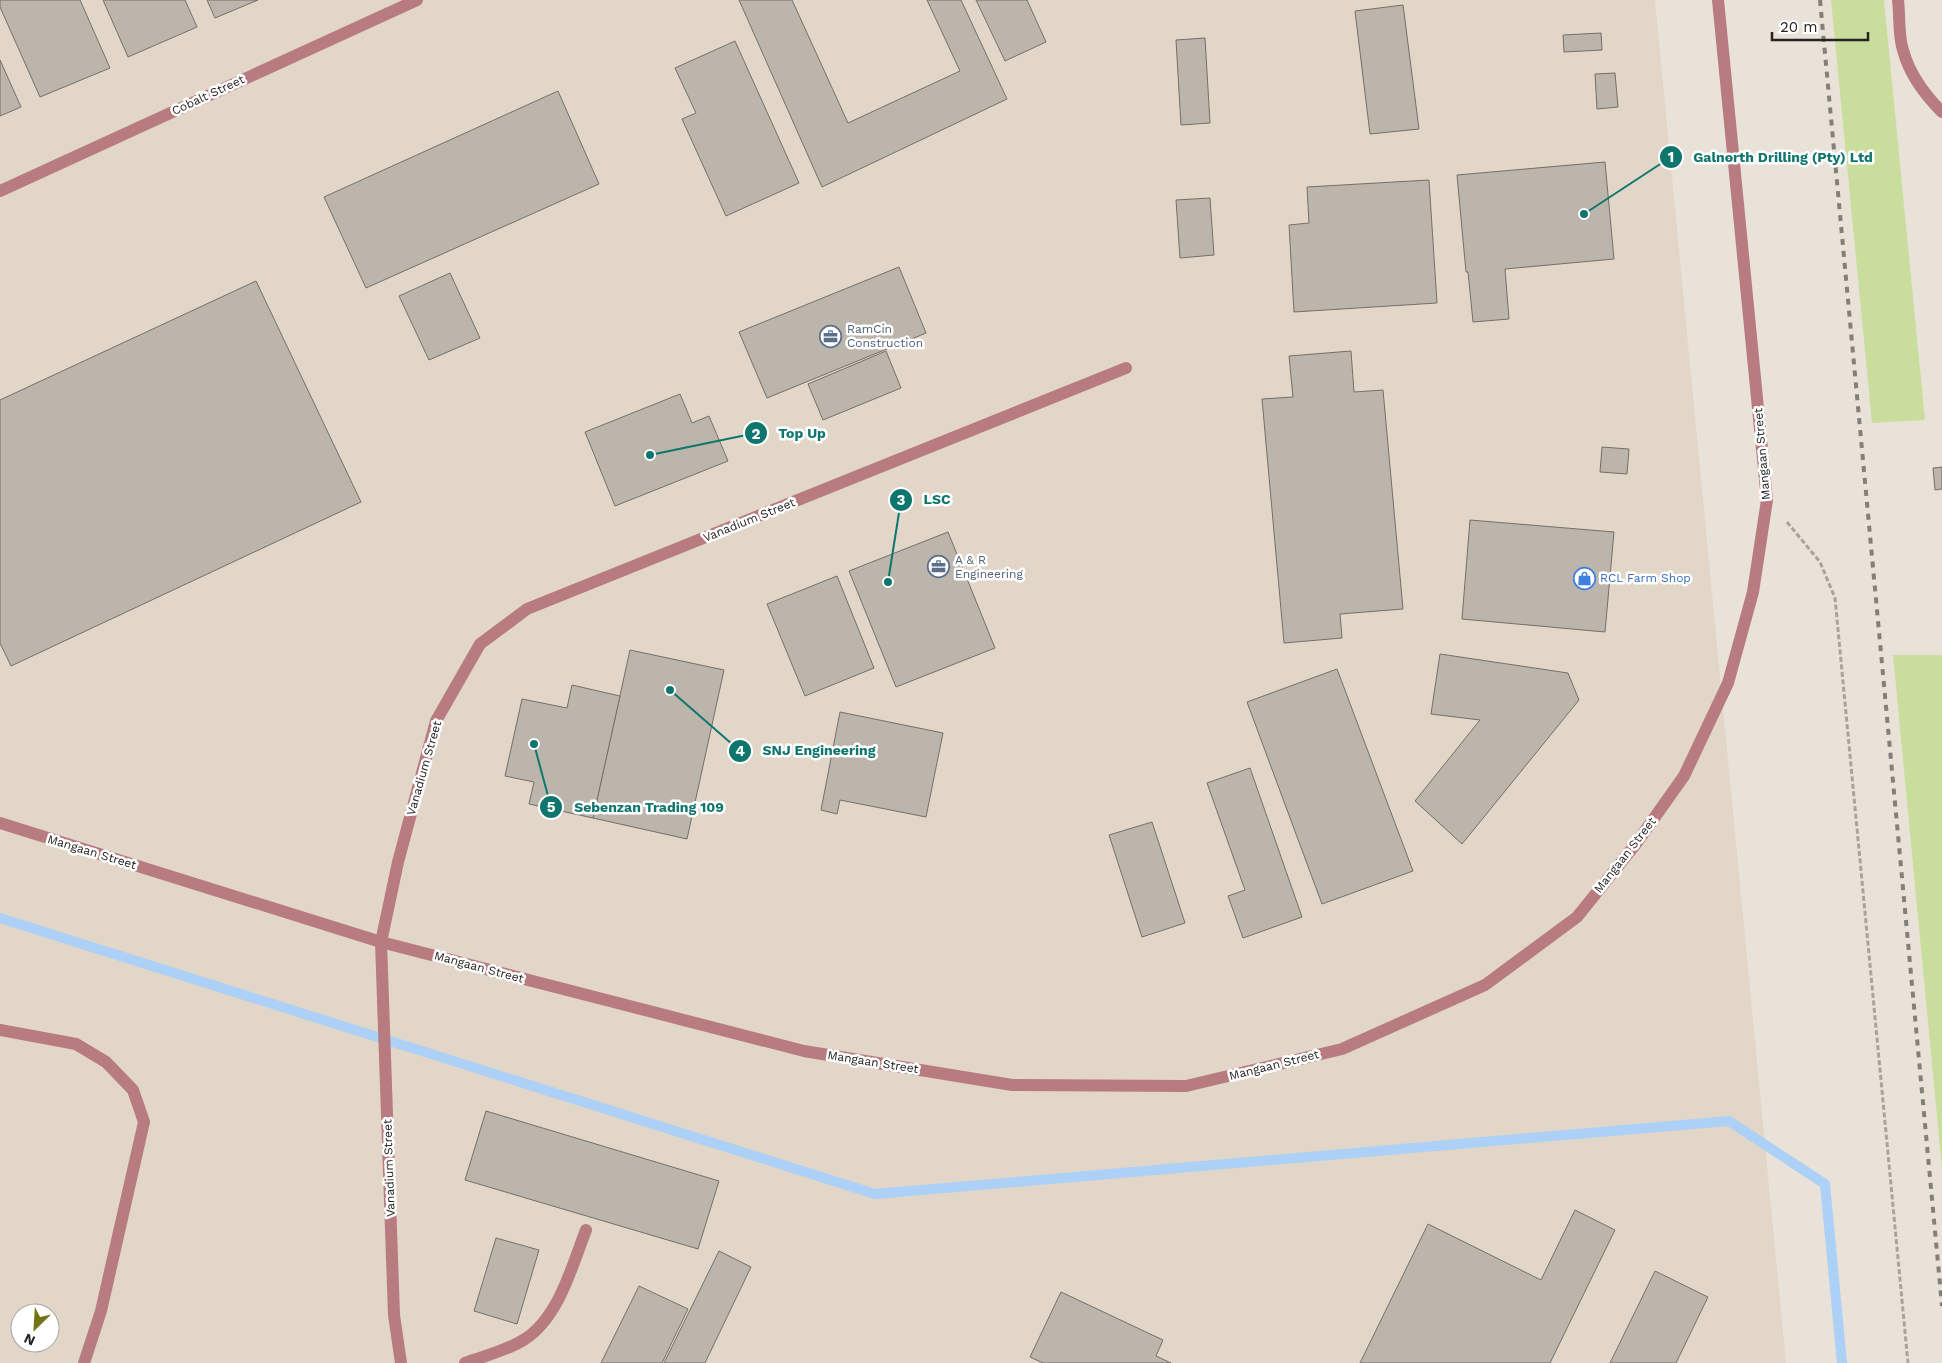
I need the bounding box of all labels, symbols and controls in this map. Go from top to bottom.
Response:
scale bar [1772,10,1868,42]
text: 20 m [1780,18,1818,36]
street label: Cobalt Street [170,72,246,118]
callout: Galnorth Drilling (Pty) Ltd [1659,143,1883,172]
text: 1 [1668,148,1674,166]
text: Galnorth Drilling (Pty) Ltd [1693,149,1873,165]
place label: RamCin Construction [847,322,923,350]
office icon: RamCin Construction [819,324,843,348]
street label: Mangaan Street [1751,408,1773,500]
callout: Top Up [744,419,836,448]
text: 2 [752,425,761,443]
text: Top Up [778,425,826,441]
callout: LSC [888,485,960,514]
text: 3 [897,491,906,509]
text: LSC [924,491,951,507]
street label: Vanadium Street [701,495,797,545]
place label: A & R Engineering [955,553,1023,581]
office icon: A & R Engineering [927,555,951,579]
shop icon: RCL Farm Shop [1572,566,1596,590]
place label: RCL Farm Shop [1600,571,1691,585]
street label: Vanadium Street [404,719,444,817]
callout: SNJ Engineering [727,736,885,765]
text: 4 [735,742,745,760]
text: SNJ Engineering [763,742,876,758]
callout: Sebenzan Trading 109 [539,792,734,821]
text: 5 [547,798,556,816]
text: Sebenzan Trading 109 [574,799,724,815]
street label: Mangaan Street [1591,814,1659,896]
street label: Mangaan Street [46,832,138,872]
street label: Mangaan Street [433,948,525,986]
street label: Mangaan Street [1228,1047,1320,1083]
street label: Mangaan Street [826,1048,920,1076]
street label: Vanadium Street [380,1119,398,1217]
north arrow [10,1303,60,1353]
text: N [21,1330,38,1349]

